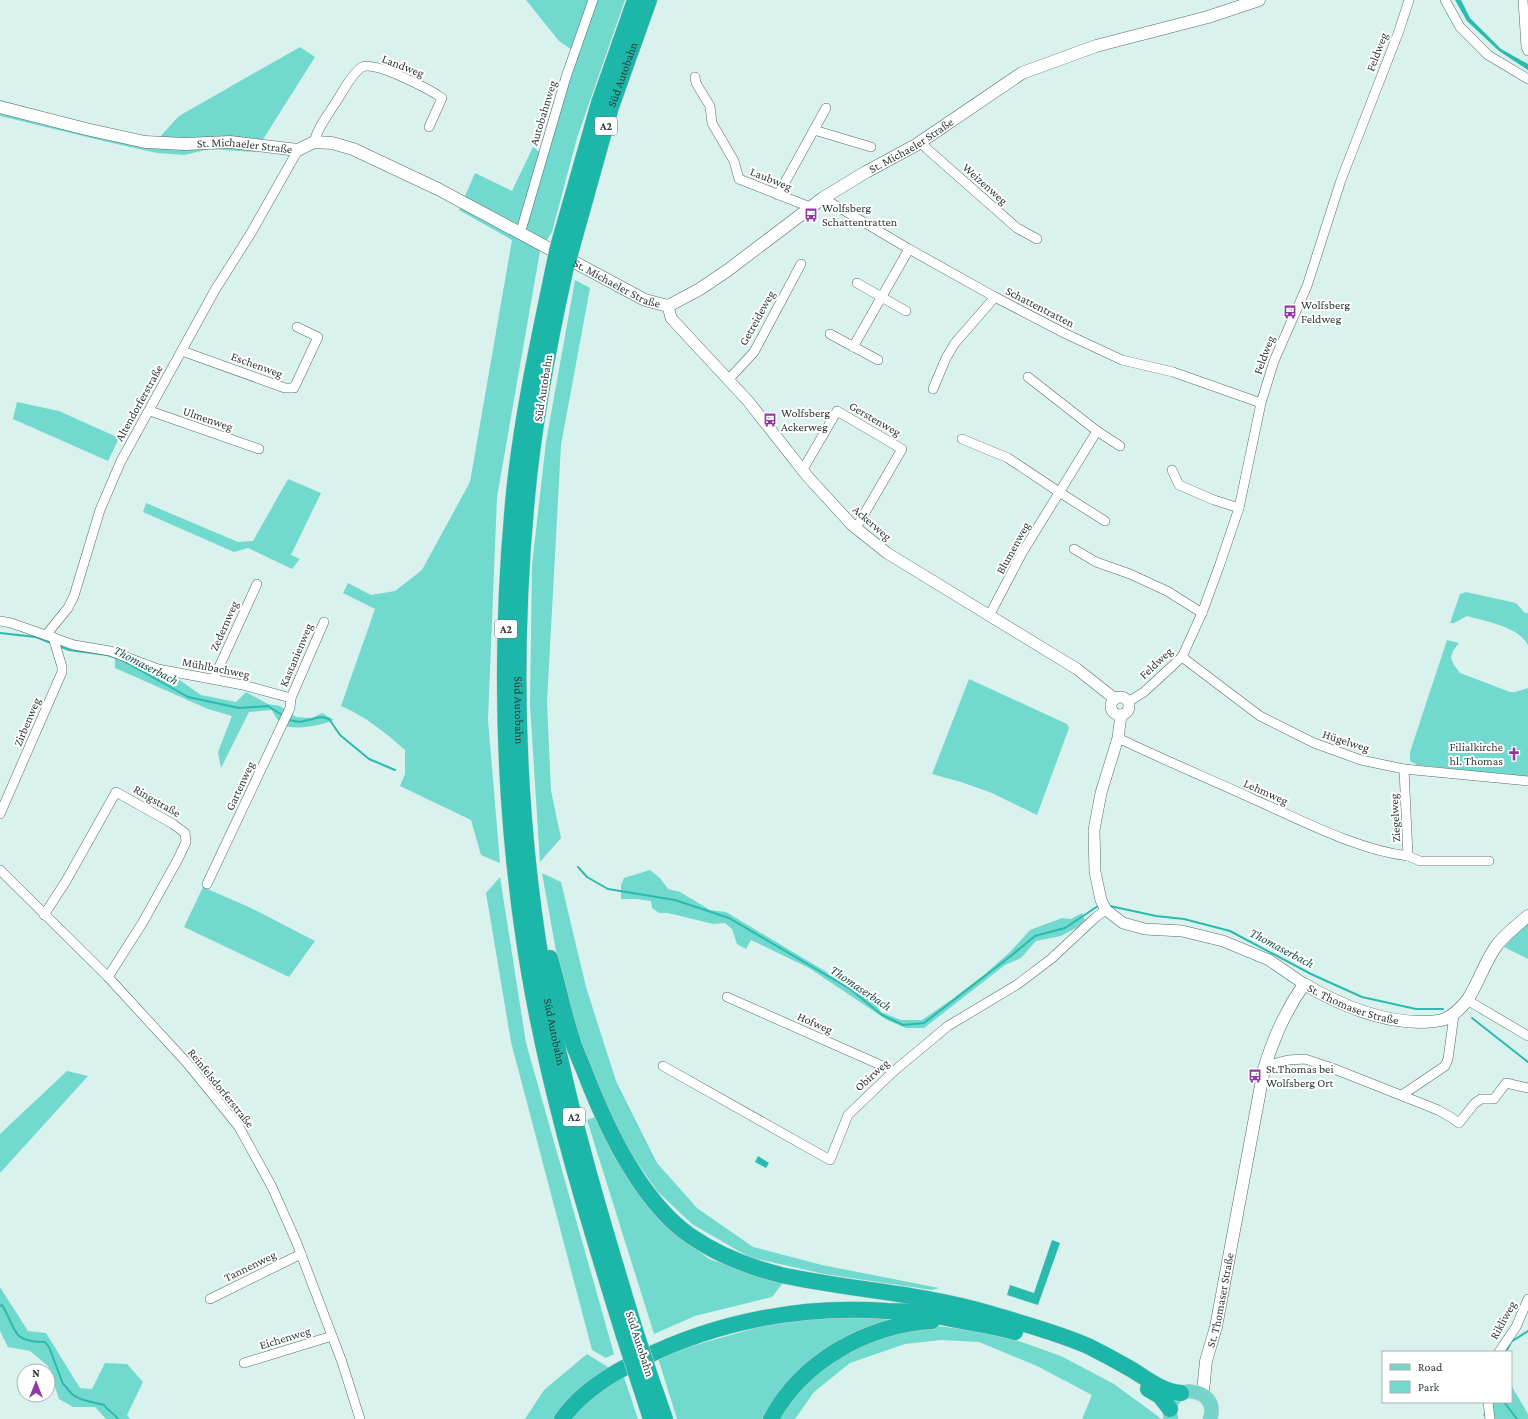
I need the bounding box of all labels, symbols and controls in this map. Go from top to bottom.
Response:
street label: Feldweg [1363,31,1391,73]
street label: Süd Autobahn [605,40,641,109]
street label: Landweg [380,52,426,81]
street label: Autobahnweg [526,79,560,147]
street label: St. Michaeler Straße [866,115,956,176]
road number: A2 [595,117,617,135]
street label: St. Michaeler Straße [196,135,293,156]
street label: Weizenweg [960,160,1010,208]
street label: Laubweg [748,164,794,194]
place label: Wolfsberg Schattentratten [822,201,898,229]
bus stop icon: Wolfsberg Schattentratten [803,207,819,223]
street label: St. Michaeler Straße [571,256,662,311]
street label: Schattentratten [1003,284,1077,331]
street label: Getreideweg [736,288,778,348]
place label: Wolfsberg Feldweg [1301,298,1350,326]
bus stop icon: Wolfsberg Feldweg [1282,304,1298,320]
street label: Feldweg [1251,334,1278,376]
street label: Eschenweg [229,349,285,381]
street label: Süd Autobahn [531,353,555,423]
street label: Altendorferstraße [112,362,166,444]
street label: Gerstenweg [847,399,903,439]
street label: Ulmenweg [181,404,235,434]
place label: Wolfsberg Ackerweg [781,406,830,434]
bus stop icon: Wolfsberg Ackerweg [762,412,778,428]
street label: Ackerweg [850,502,894,544]
street label: Blumenweg [993,519,1033,576]
street label: Zedernweg [207,598,241,653]
road number: A2 [495,620,517,638]
street label: Kastanienweg [276,621,316,689]
water label: Thomaserbach [111,642,181,688]
street label: Feldweg [1137,644,1176,682]
street label: Mühlbachweg [181,655,251,681]
street label: Süd Autobahn [511,676,527,745]
street label: Zirbenweg [11,695,44,748]
street label: Hügelweg [1321,727,1371,755]
place label: Filialkirche hl. Thomas [1449,740,1503,768]
church icon: Filialkirche hl. Thomas [1506,746,1522,762]
street label: Gartenweg [222,759,258,813]
street label: Lehmweg [1242,776,1291,808]
street label: Ringstraße [131,782,183,820]
street label: Ziegelweg [1387,793,1403,843]
water label: Thomaserbach [1247,925,1317,971]
water label: Thomaserbach [828,962,894,1014]
street label: St. Thomaser Straße [1305,981,1400,1027]
street label: Süd Autobahn [541,997,569,1067]
street label: Hofweg [795,1009,835,1037]
street label: Reinfelsdorferstraße [185,1046,257,1130]
street label: Obirweg [852,1056,892,1094]
place label: St.Thomas bei Wolfsberg Ort [1266,1062,1335,1090]
bus stop icon: St.Thomas bei Wolfsberg Ort [1247,1068,1263,1084]
road number: A2 [563,1108,585,1126]
street label: Tannenweg [222,1247,278,1285]
street label: St. Thomaser Straße [1203,1251,1237,1349]
street label: Rikliweg [1487,1298,1519,1342]
street label: Süd Autobahn [623,1309,657,1379]
street label: Eichenweg [258,1324,312,1352]
legend [1382,1351,1512,1403]
text: Road [1418,1360,1443,1374]
north arrow [16,1363,56,1403]
text: N [32,1367,40,1379]
text: Park [1418,1380,1440,1394]

